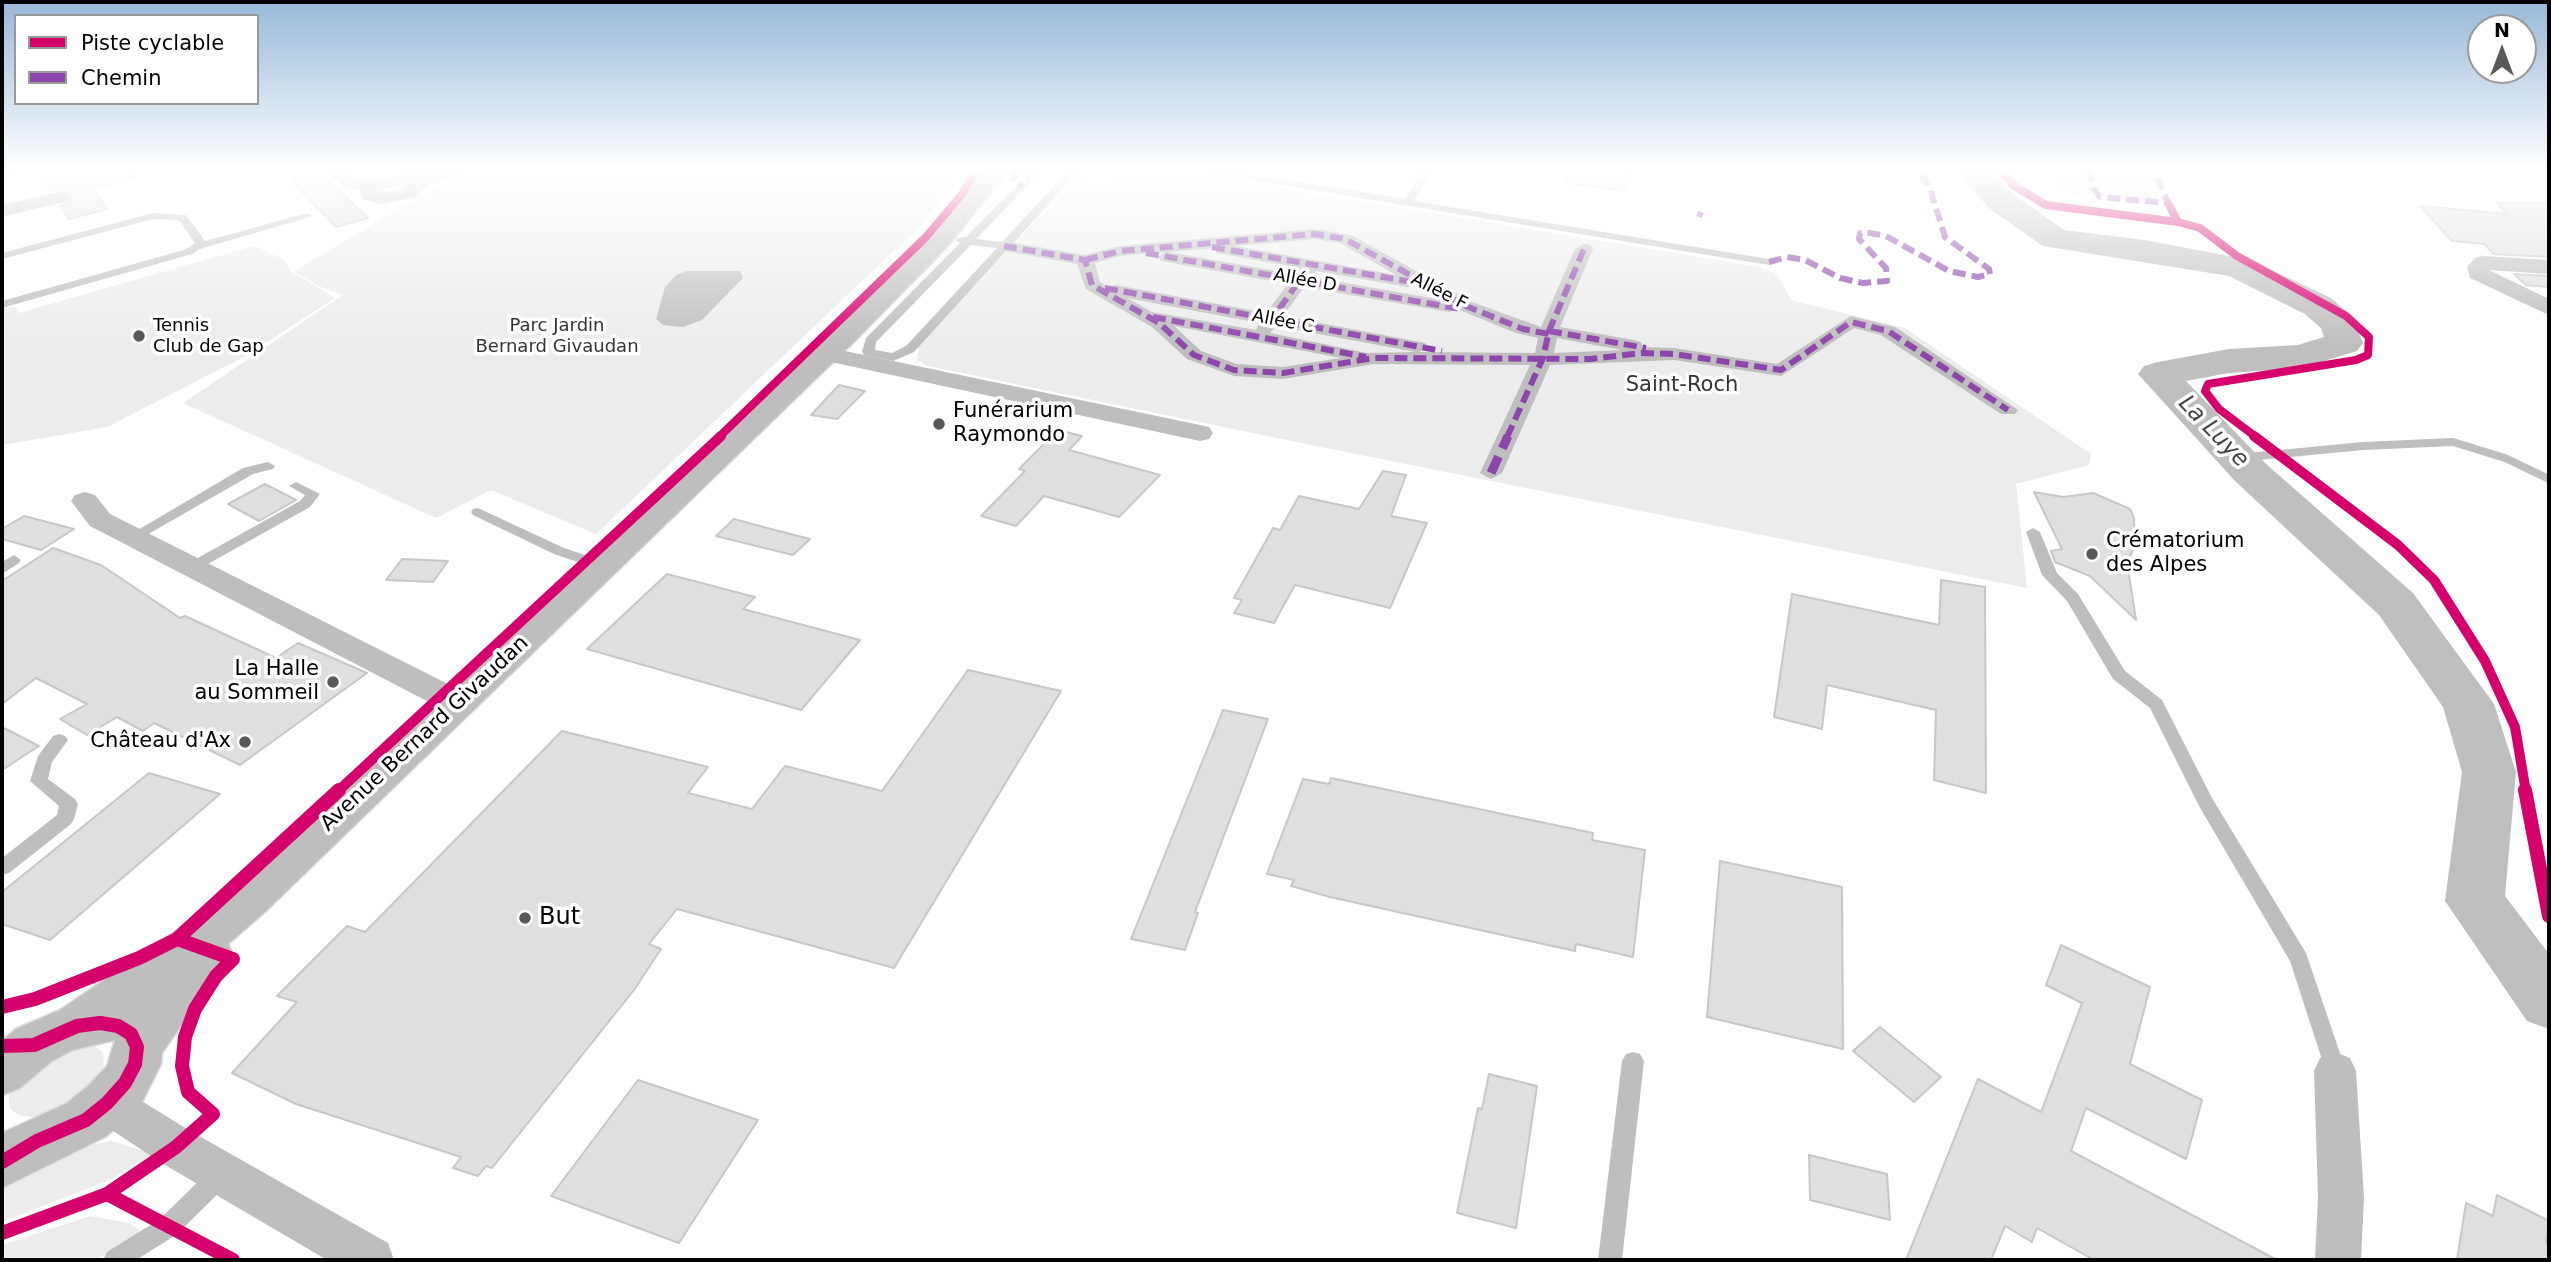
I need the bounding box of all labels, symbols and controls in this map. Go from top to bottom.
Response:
legend [14,14,259,105]
north arrow [2467,14,2537,84]
text: N [2494,19,2510,41]
text: Piste cyclable [81,31,224,55]
text: Chemin [81,66,162,90]
street label: Allée D [1272,265,1338,297]
street label: Allée F [1407,269,1471,315]
street label: Allée C [1250,305,1316,339]
place label: Tennis Club de Gap [153,315,264,358]
park label: Parc Jardin Bernard Givaudan [475,315,639,358]
marker: Tennis Club de Gap [131,328,147,344]
park label: Saint-Roch [1626,373,1738,399]
water label: La Luye [2172,390,2254,474]
place label: Funérarium Raymondo [953,399,1073,449]
marker: Funérarium Raymondo [931,416,947,432]
place label: Crématorium des Alpes [2106,529,2244,579]
marker: Crématorium des Alpes [2084,546,2100,562]
street label: Avenue Bernard Givaudan [316,631,534,837]
place label: La Halle au Sommeil [194,657,319,707]
marker: La Halle au Sommeil [325,674,341,690]
place label: Château d'Ax [90,729,231,755]
marker: Château d'Ax [237,734,253,750]
place label: But [539,904,580,932]
marker: But [517,910,533,926]

